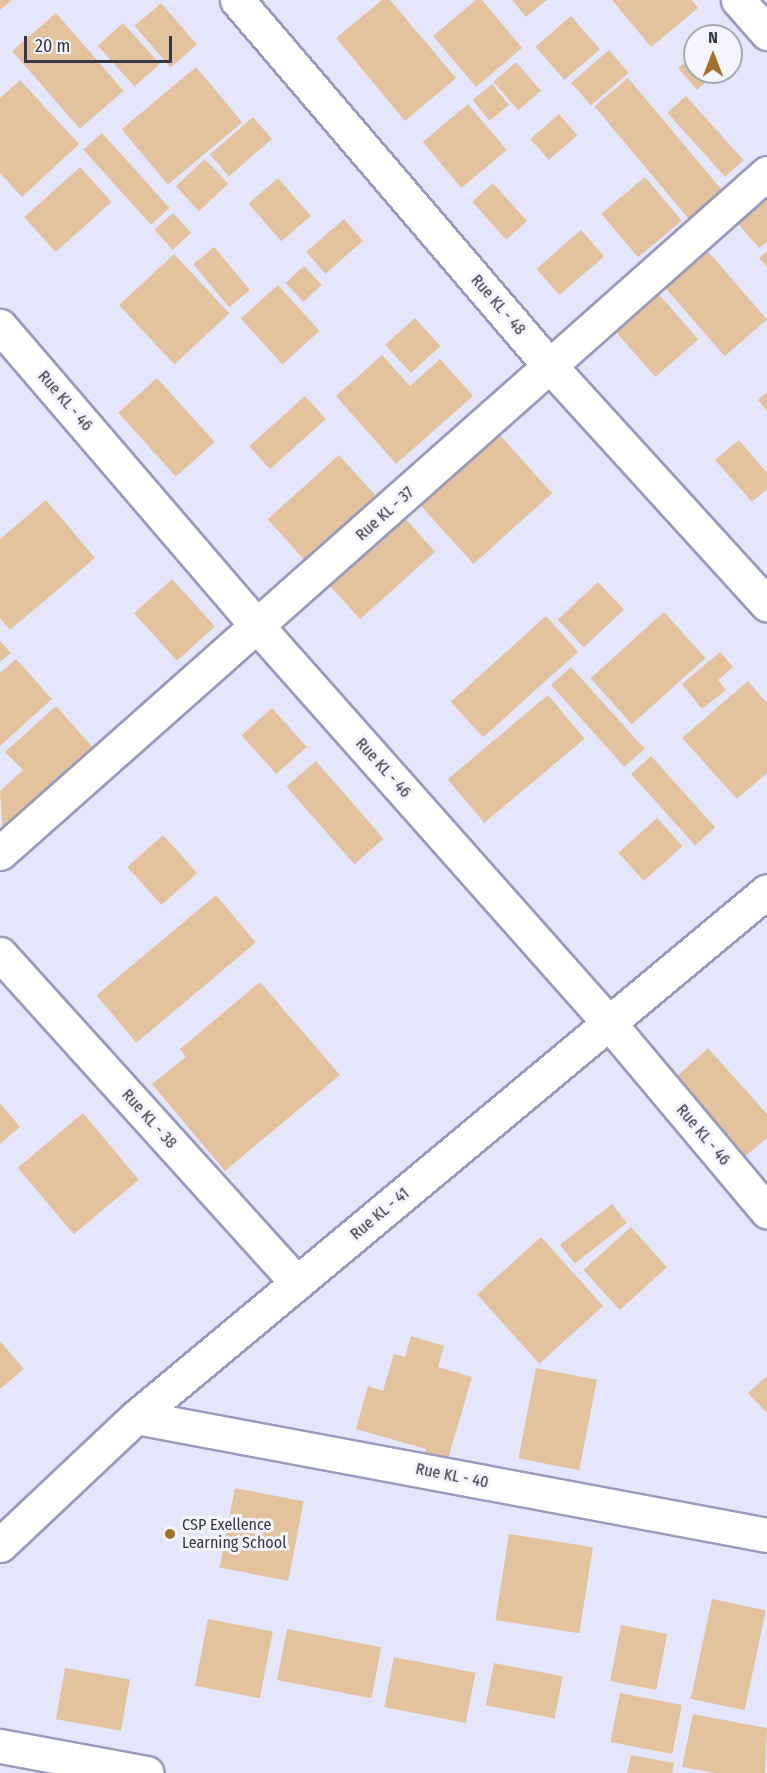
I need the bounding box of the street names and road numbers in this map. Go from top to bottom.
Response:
street label: Rue KL - 48 [467,271,529,339]
street label: Rue KL - 46 [34,367,96,435]
street label: Rue KL - 37 [352,483,418,545]
street label: Rue KL - 46 [351,734,415,802]
street label: Rue KL - 38 [117,1085,181,1153]
street label: Rue KL - 46 [672,1101,734,1169]
street label: Rue KL - 41 [347,1184,413,1244]
street label: Rue KL - 40 [414,1460,490,1492]

